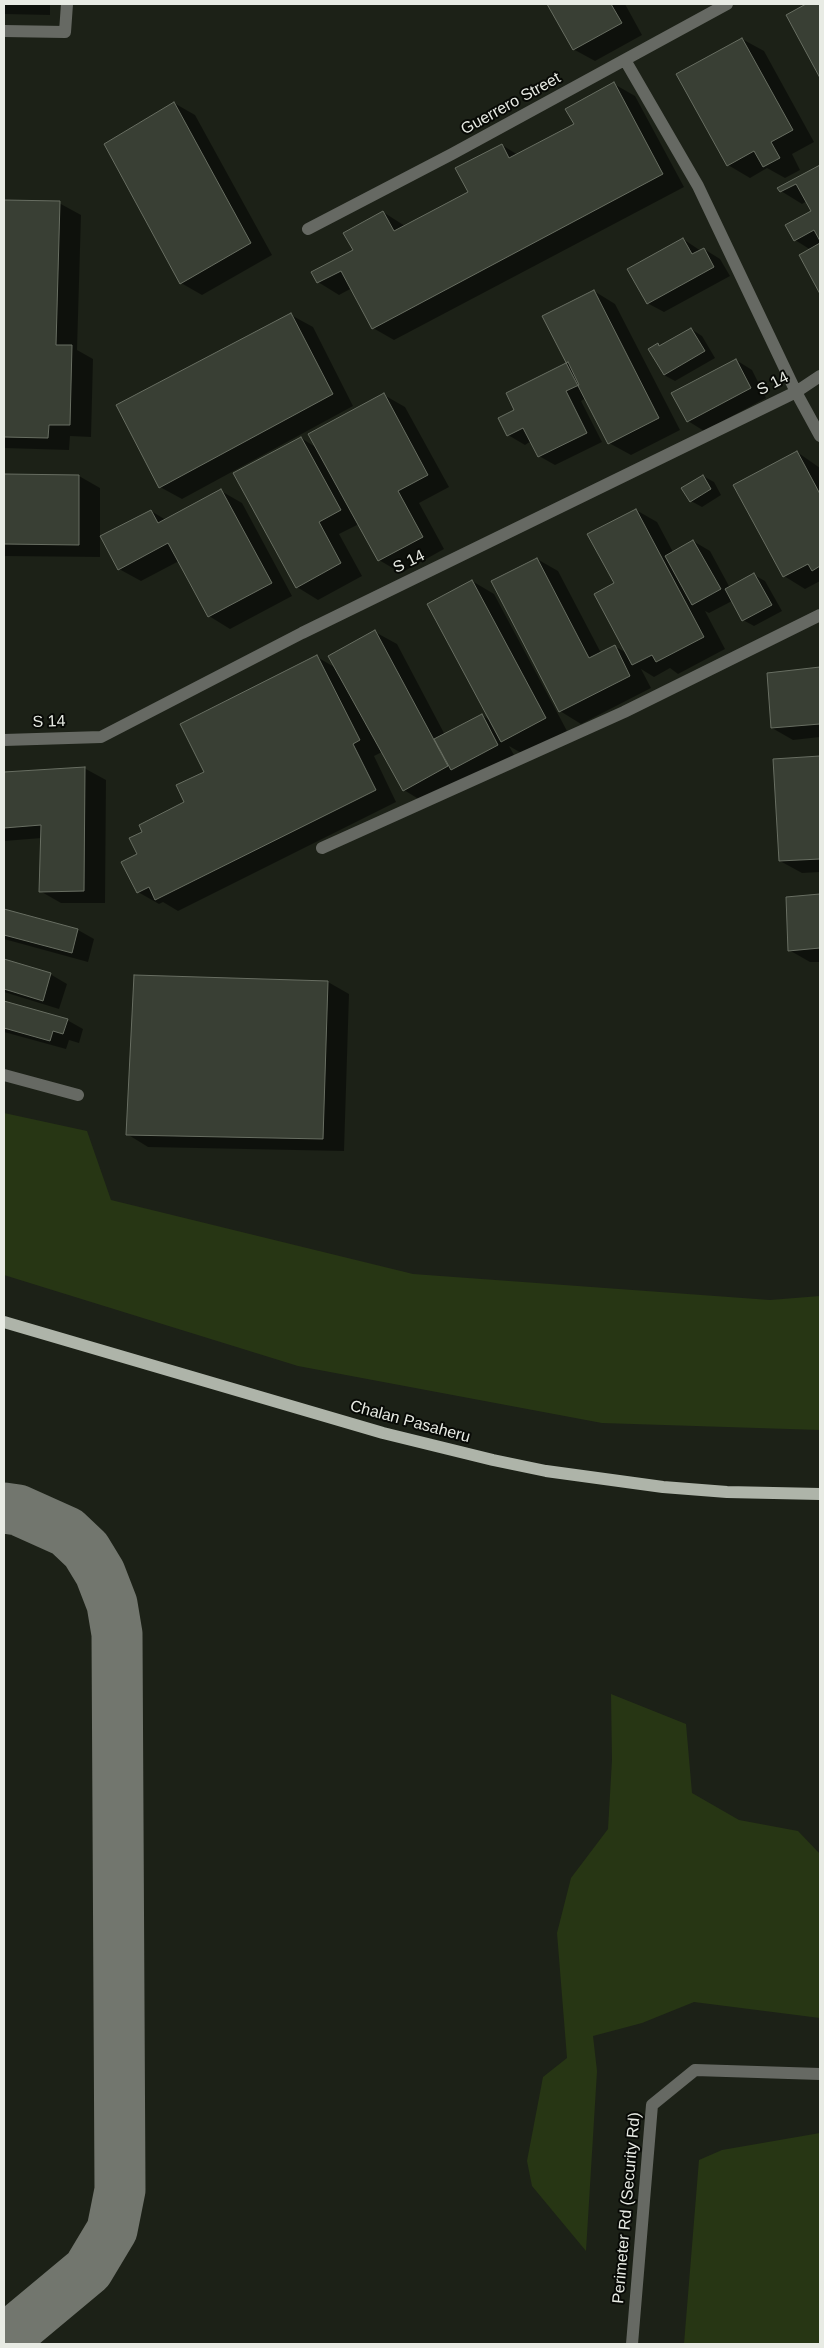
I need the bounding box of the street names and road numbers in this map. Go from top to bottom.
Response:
street label: Guerrero Street [458,69,564,139]
street label: S 14 [754,368,792,400]
street label: S 14 [390,546,428,578]
street label: S 14 [32,712,66,732]
street label: Chalan Pasaheru [348,1397,472,1447]
street label: Perimeter Rd (Security Rd) [609,2112,645,2304]

